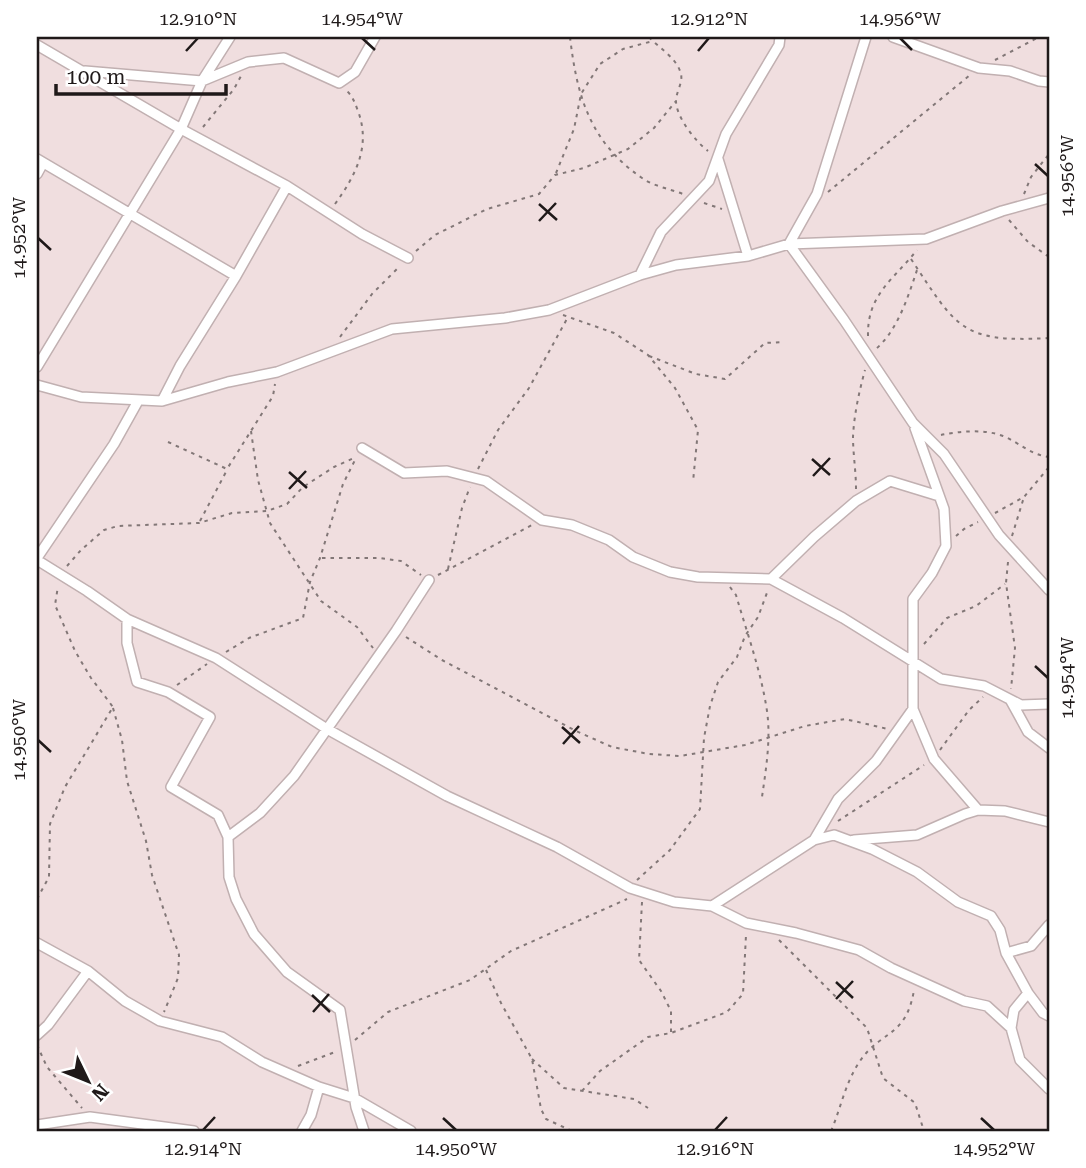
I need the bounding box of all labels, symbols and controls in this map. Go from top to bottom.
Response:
text: 12.910°N [159,8,237,29]
text: 14.954°W [321,8,404,29]
text: 12.912°N [670,8,748,29]
text: 14.956°W [859,8,942,29]
scale bar [56,52,226,96]
text: 100 m [66,65,126,89]
text: 14.956°W [1056,134,1077,217]
text: 14.952°W [8,196,29,279]
text: 14.954°W [1056,636,1077,719]
text: 14.950°W [8,698,29,781]
north arrow [52,1046,122,1116]
text: N [86,1079,113,1106]
text: 12.914°N [164,1138,242,1159]
text: 14.950°W [415,1138,498,1159]
text: 12.916°N [676,1138,754,1159]
text: 14.952°W [953,1138,1036,1159]

